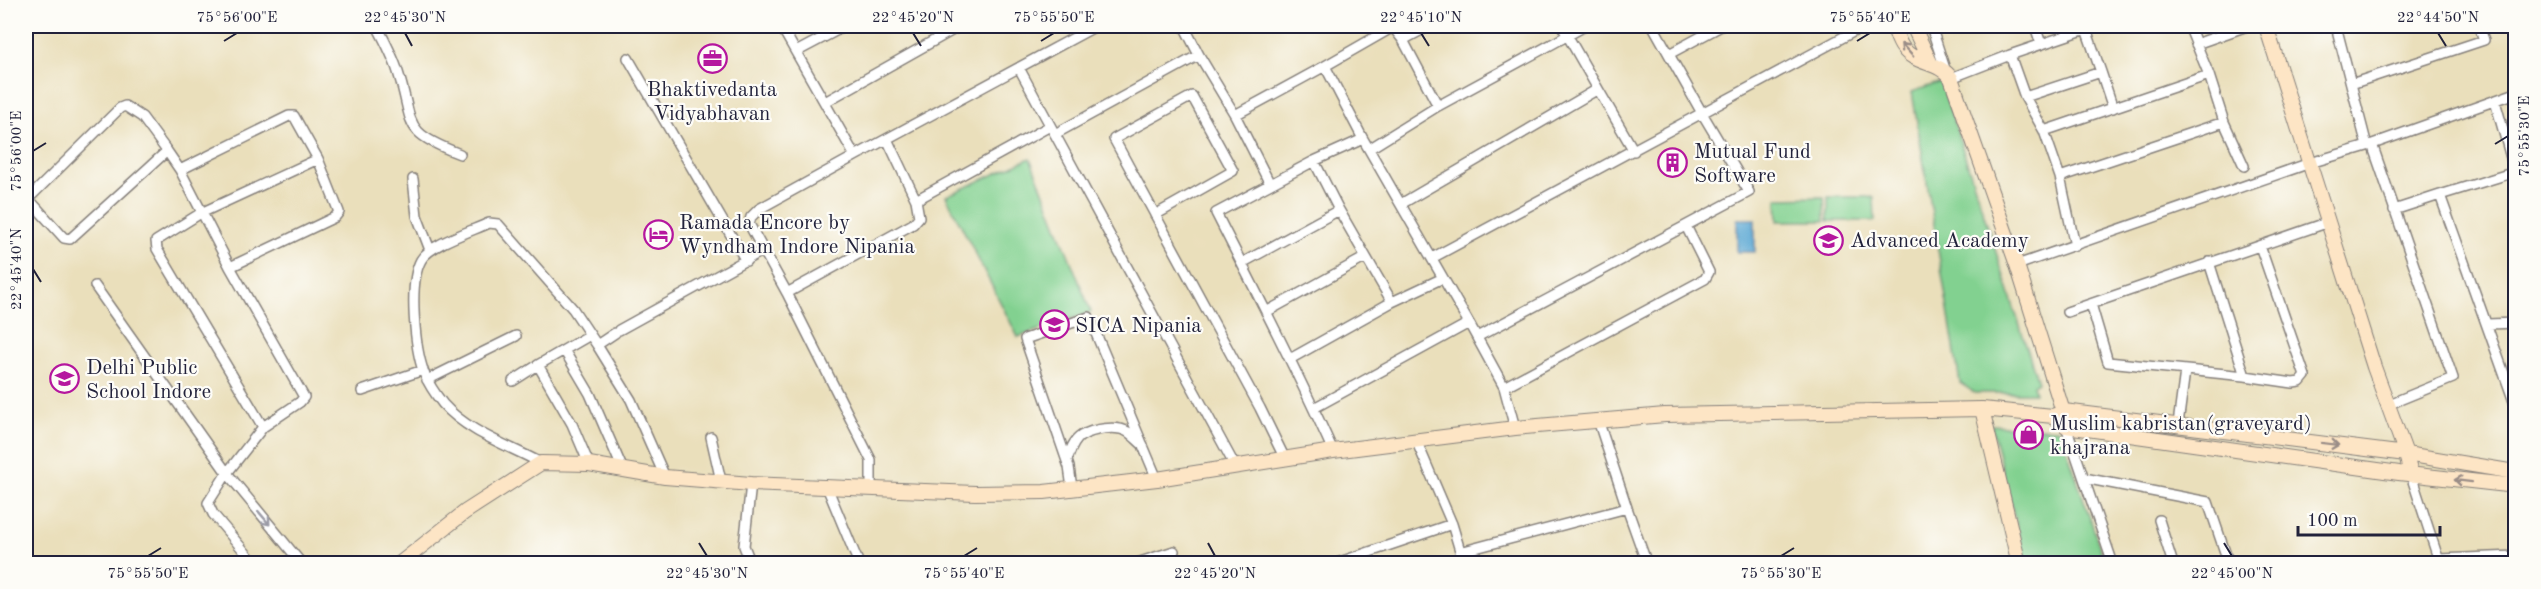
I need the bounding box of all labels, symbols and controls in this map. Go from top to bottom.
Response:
text: 75°56'00"E [197,11,277,26]
text: 22°45'30"N [364,11,446,26]
text: 22°45'20"N [872,11,954,26]
text: 75°55'50"E [1014,11,1094,26]
text: 22°45'10"N [1380,11,1462,26]
text: 75°55'40"E [1830,11,1910,26]
text: 22°44'50"N [2397,11,2479,26]
office icon: Bhaktivedanta Vidyabhavan [696,42,728,74]
one-way arrow [1900,42,1914,57]
place label: Bhaktivedanta Vidyabhavan [647,80,777,125]
text: 75°55'30"E [2518,96,2533,176]
text: 75°56'00"E [10,111,25,191]
place label: Mutual Fund Software [1694,142,1811,187]
building icon: Mutual Fund Software [1657,147,1689,179]
place label: Ramada Encore by Wyndham Indore Nipania [679,213,915,258]
hotel icon: Ramada Encore by Wyndham Indore Nipania [642,218,674,250]
school or university icon: Advanced Academy [1813,224,1845,256]
text: 22°45'40"N [10,228,25,310]
place label: Advanced Academy [1850,231,2029,252]
school or university icon: SICA Nipania [1038,309,1070,341]
place label: SICA Nipania [1075,316,1202,337]
place label: Delhi Public School Indore [86,358,211,403]
school or university icon: Delhi Public School Indore [49,363,81,395]
place label: Muslim kabristan(graveyard) khajrana [2050,414,2312,459]
shop icon: Muslim kabristan(graveyard) khajrana [2013,419,2045,451]
one-way arrow [2320,439,2340,450]
one-way arrow [2454,475,2474,486]
scale bar [2298,499,2440,537]
one-way arrow [258,510,271,526]
text: 100 m [2307,512,2358,530]
text: 75°55'50"E [108,567,188,582]
text: 22°45'30"N [666,567,748,582]
text: 75°55'40"E [924,567,1004,582]
text: 22°45'20"N [1174,567,1256,582]
text: 75°55'30"E [1741,567,1821,582]
text: 22°45'00"N [2191,567,2273,582]

